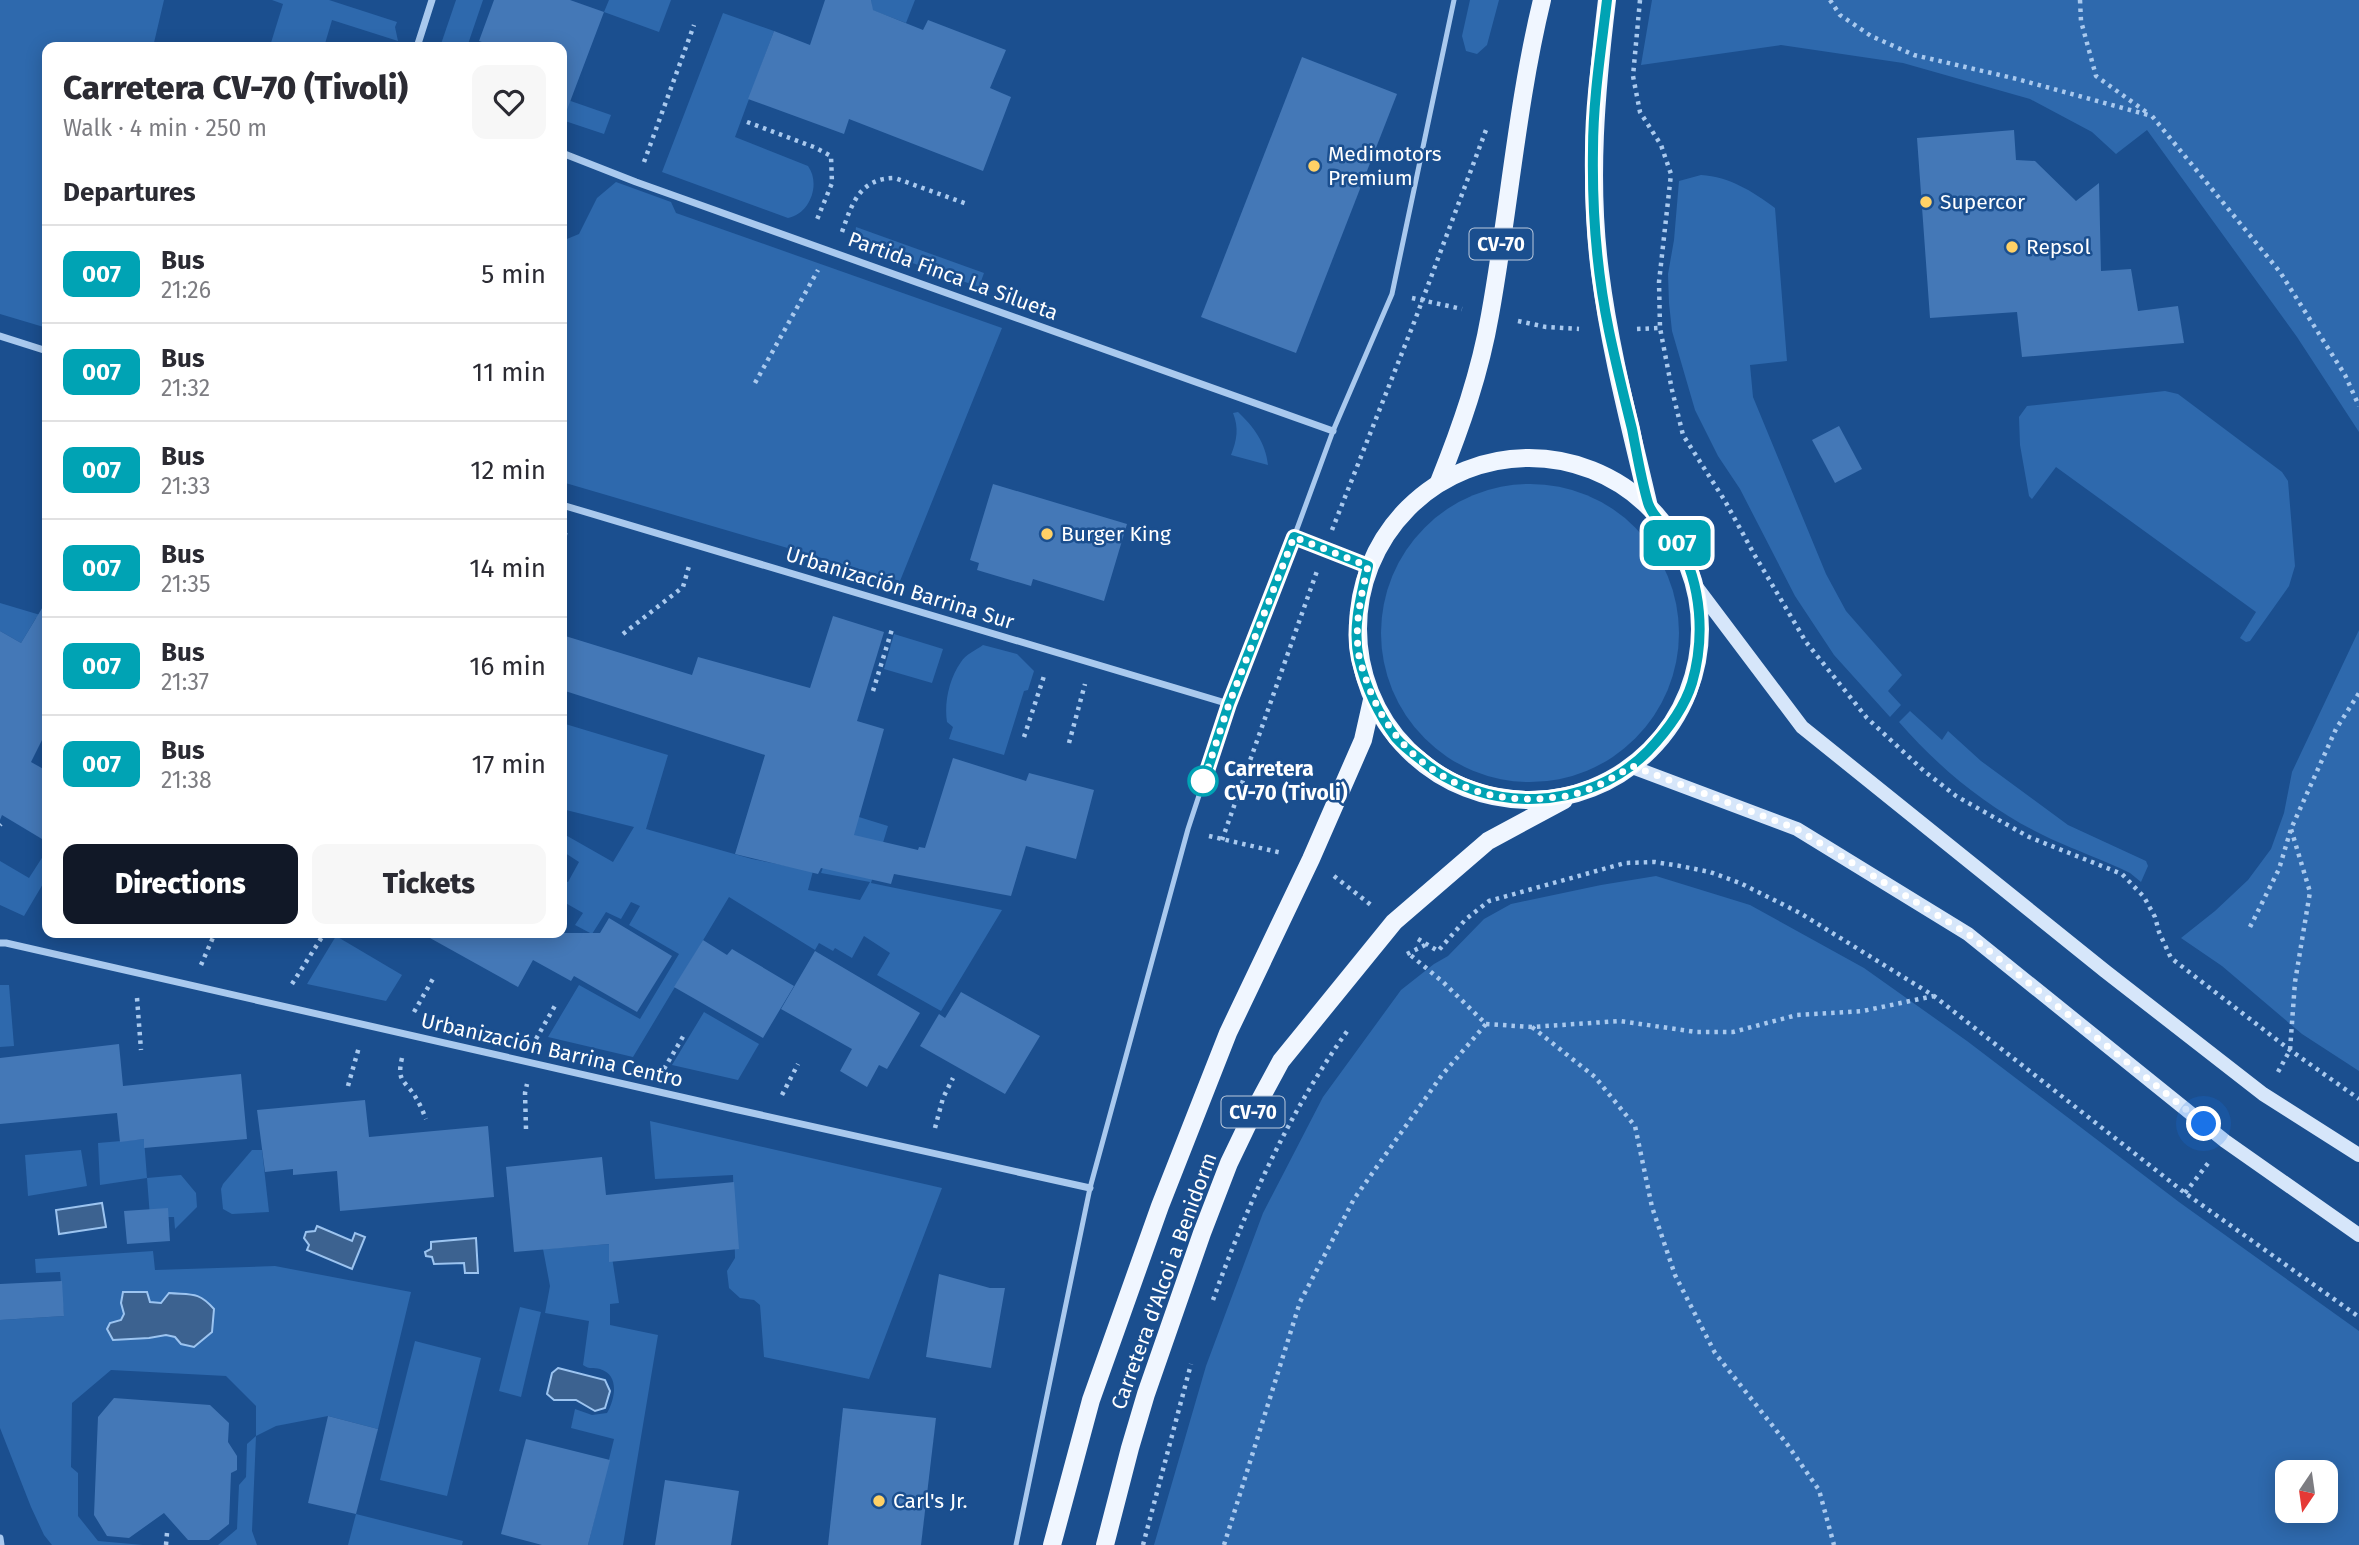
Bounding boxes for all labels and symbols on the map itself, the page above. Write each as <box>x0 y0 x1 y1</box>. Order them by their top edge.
place label: Medimotors Premium <box>1328 141 1442 191</box>
marker: Medimotors Premium <box>1306 158 1322 174</box>
place label: Supercor <box>1940 189 2025 215</box>
marker: Supercor <box>1918 194 1934 210</box>
street label: Partida Finca La Silueta <box>844 226 1062 326</box>
road number: CV-70 <box>1470 228 1532 260</box>
place label: Repsol <box>2026 234 2091 260</box>
marker: Repsol <box>2004 239 2020 255</box>
line badge: 007 <box>1637 520 1717 566</box>
place label: Burger King <box>1061 521 1171 547</box>
marker: Burger King <box>1039 526 1055 542</box>
street label: Urbanización Barrina Sur <box>783 541 1017 635</box>
place label: Carretera CV-70 (Tivoli) <box>1224 756 1348 806</box>
marker: Carretera CV-70 (Tivoli) <box>1188 766 1218 796</box>
street label: Urbanización Barrina Centro <box>418 1007 686 1093</box>
road number: CV-70 <box>1222 1096 1284 1128</box>
your location <box>2186 1106 2221 1141</box>
street label: Carretera d'Alcoi a Benidorm <box>1105 1149 1223 1413</box>
north arrow <box>2275 1460 2338 1522</box>
place label: Carl's Jr. <box>893 1488 968 1514</box>
marker: Carl's Jr. <box>871 1493 887 1509</box>

